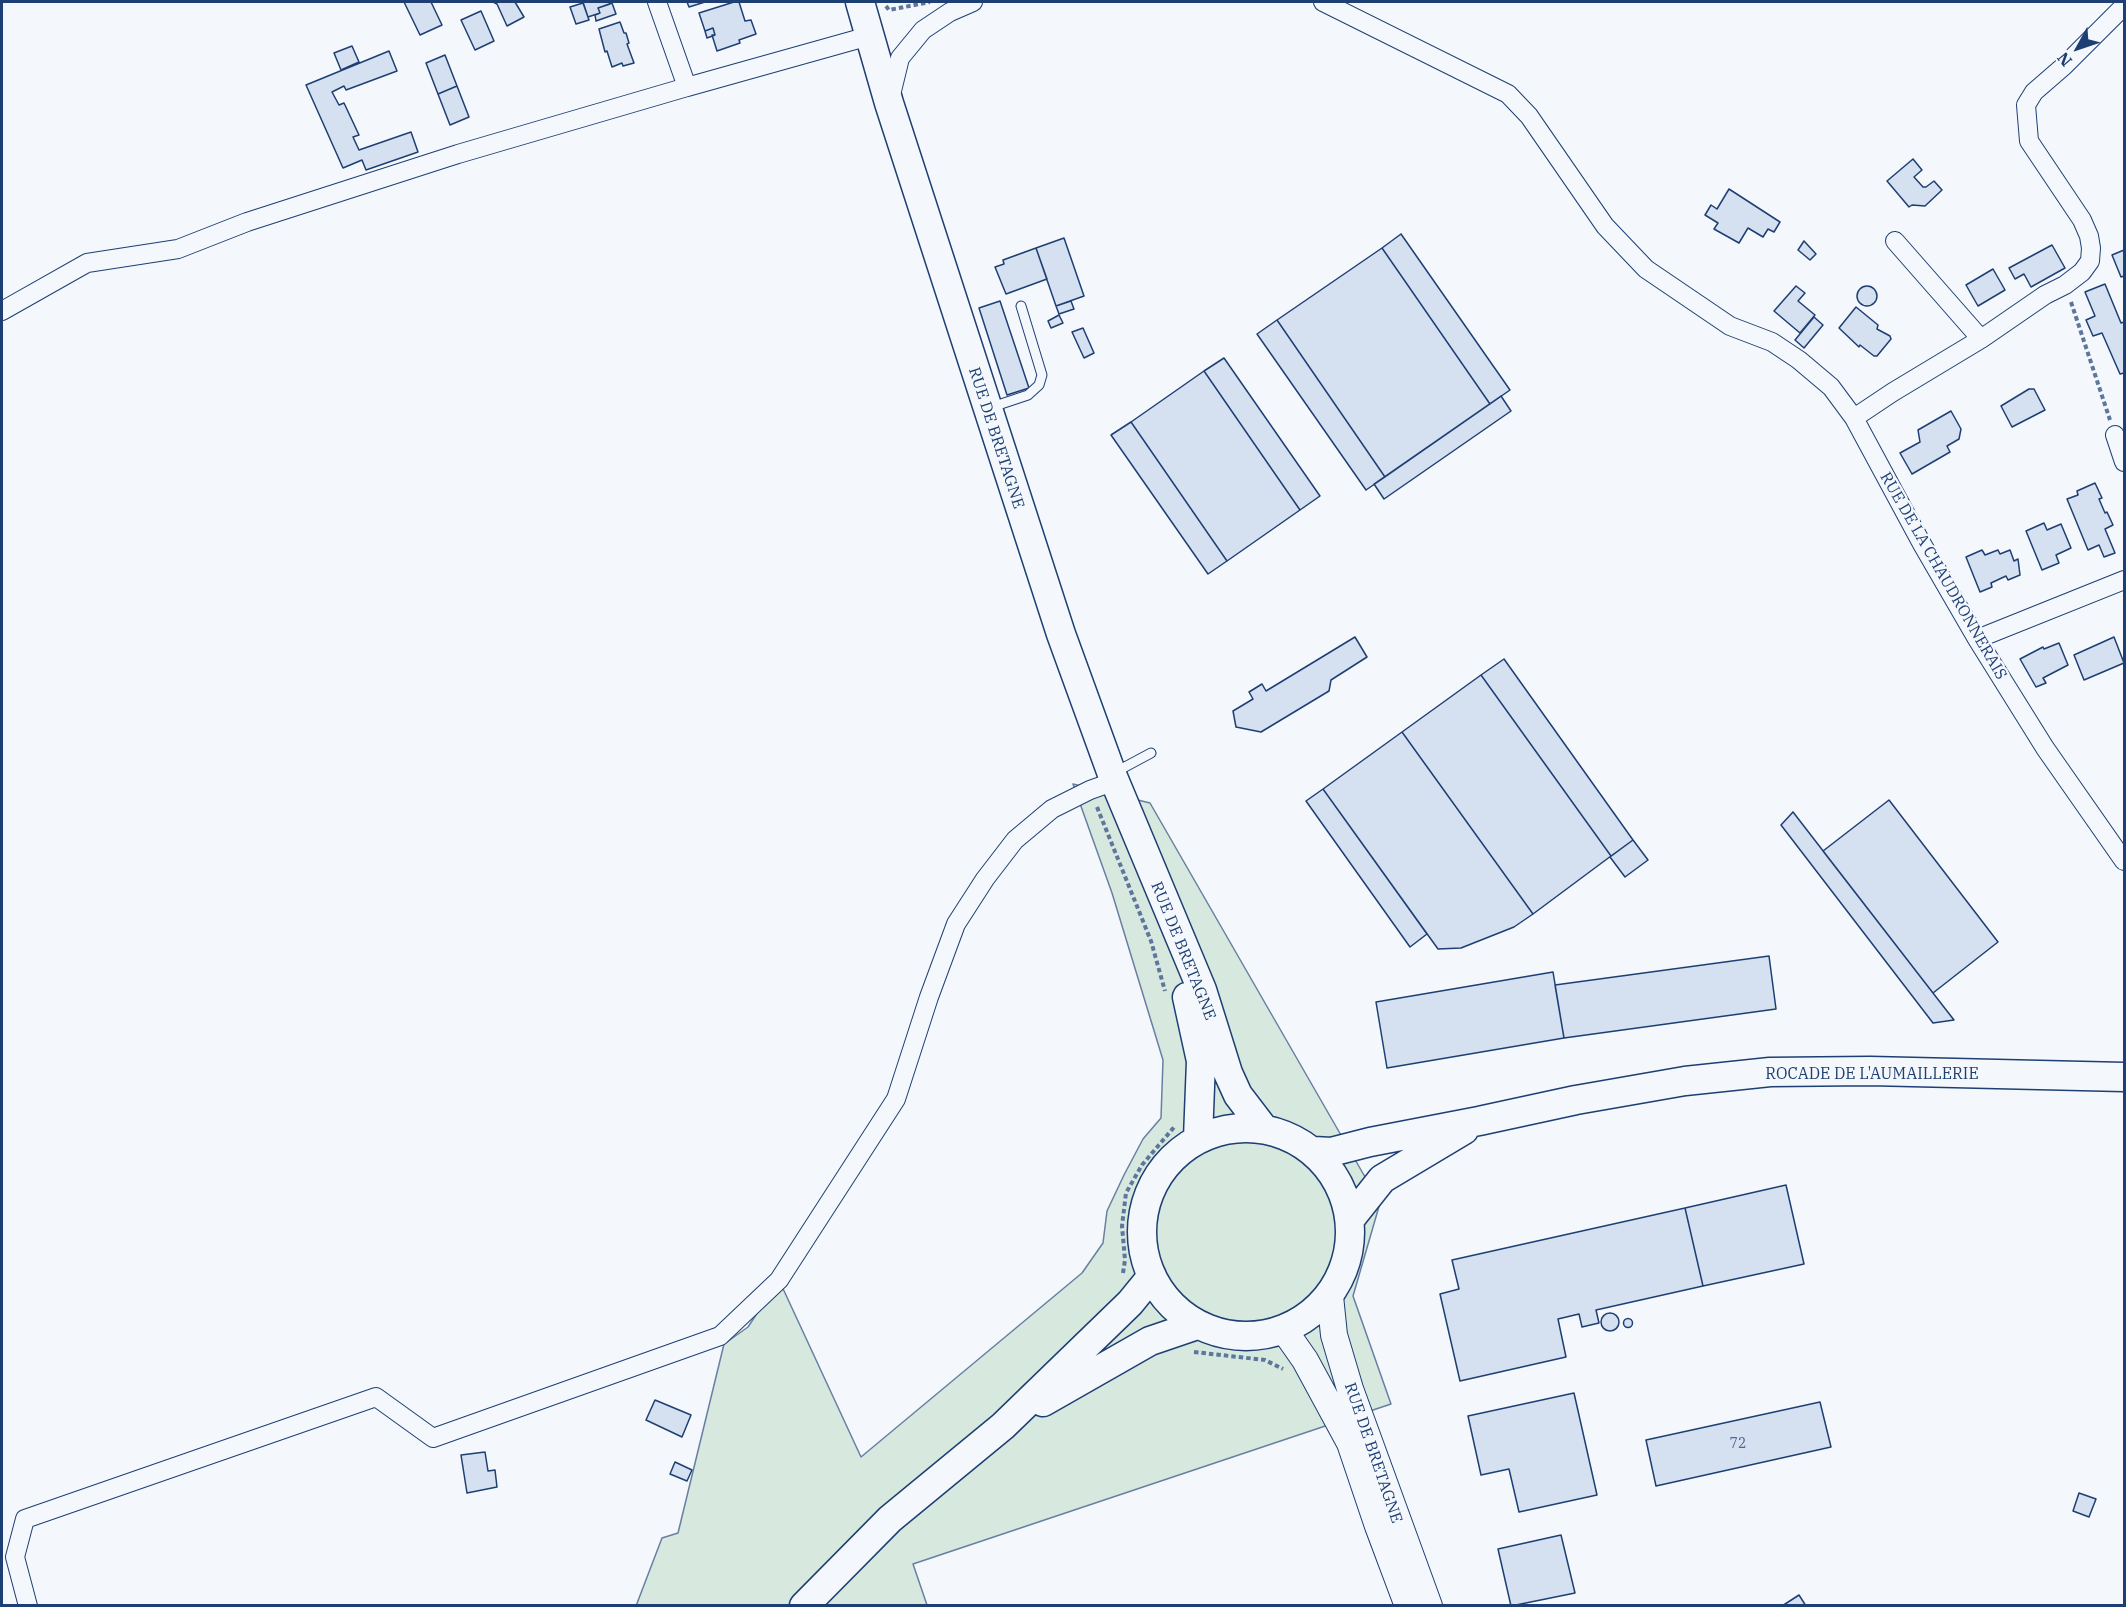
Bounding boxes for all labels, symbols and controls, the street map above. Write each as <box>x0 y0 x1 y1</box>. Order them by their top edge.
north arrow <box>2048 18 2108 78</box>
text: N <box>2052 48 2076 71</box>
street label: RUE DE BRETAGNE <box>964 365 1028 511</box>
street label: RUE DE LA CHAUDRONNERAIS <box>1876 469 2010 683</box>
street label: RUE DE BRETAGNE <box>1146 879 1220 1023</box>
street label: ROCADE DE L'AUMAILLERIE <box>1765 1064 1979 1084</box>
street label: RUE DE BRETAGNE <box>1340 1380 1406 1526</box>
house number: 72 <box>1730 1436 1746 1452</box>

